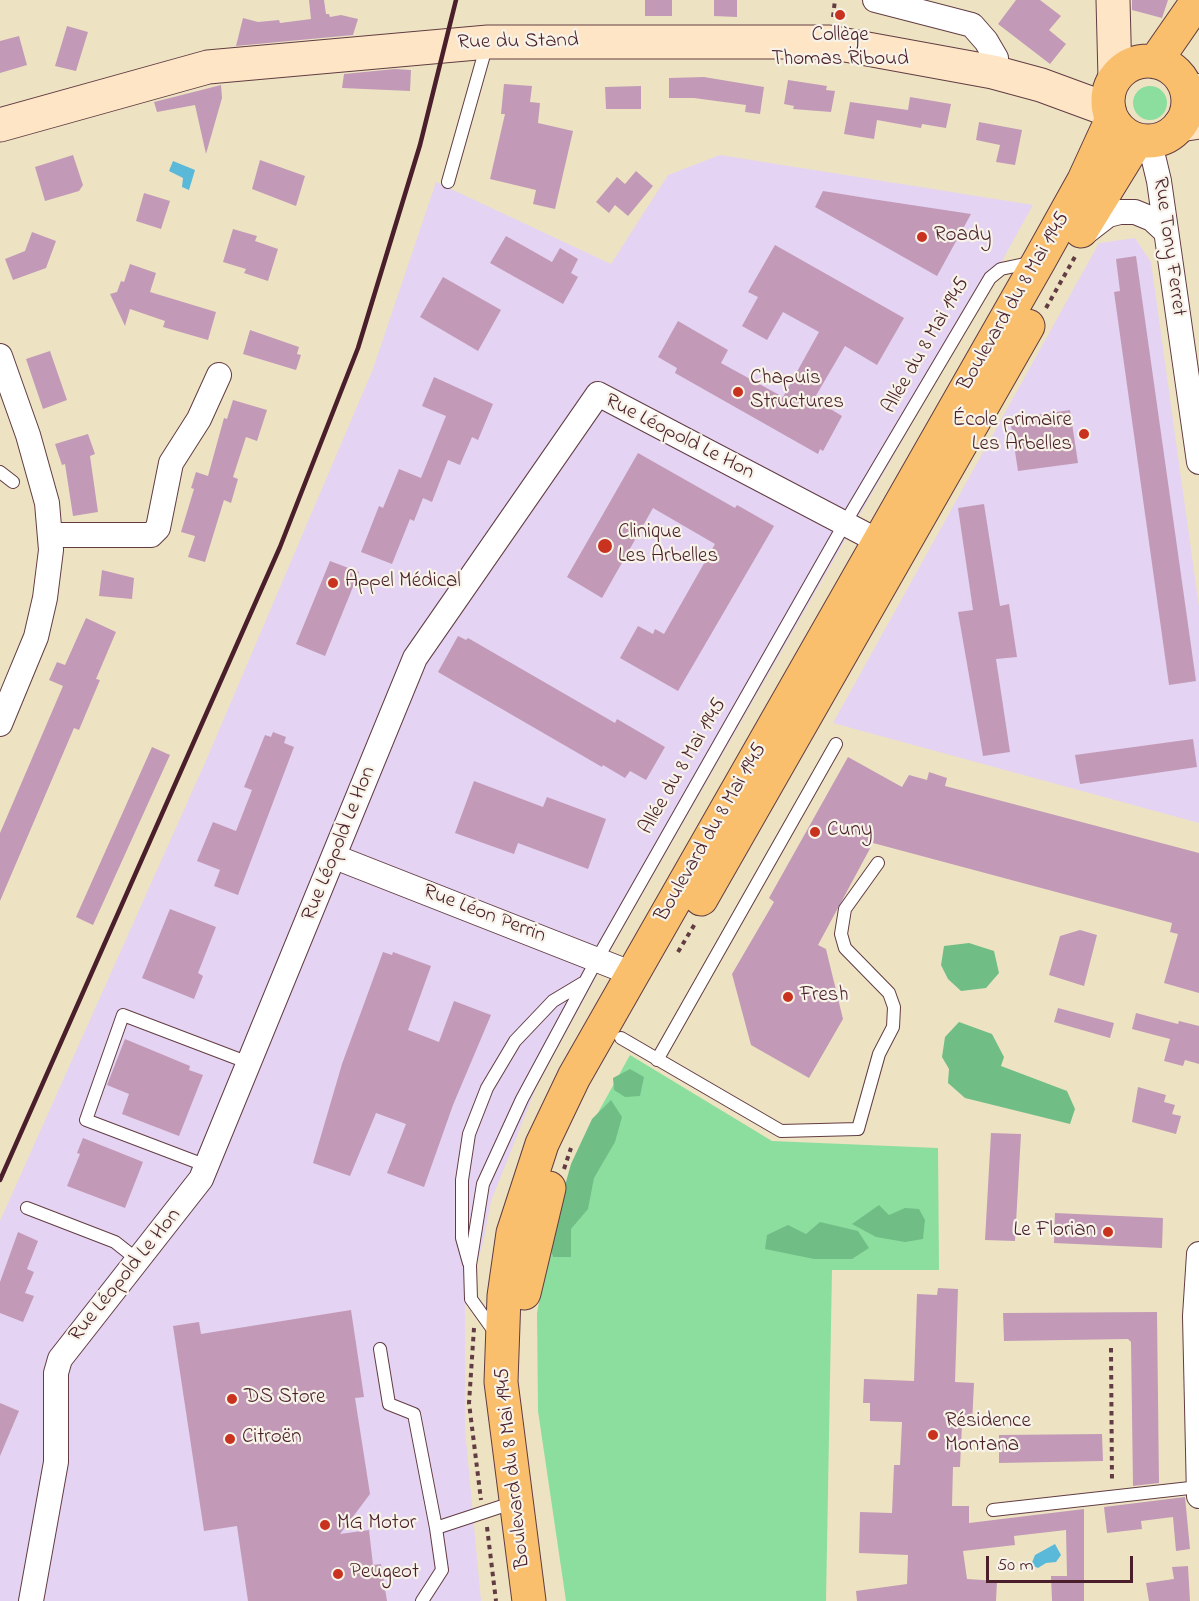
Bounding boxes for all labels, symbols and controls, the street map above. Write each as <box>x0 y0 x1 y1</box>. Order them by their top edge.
marker: Collège Thomas Riboud <box>833 8 847 22</box>
place label: Collège Thomas Riboud <box>771 24 909 74</box>
street label: Rue du Stand <box>457 29 579 57</box>
street label: Rue Tony Ferret <box>1146 176 1190 318</box>
street label: Boulevard du 8 Mai 1945 <box>954 208 1076 396</box>
place label: Roady <box>934 224 991 250</box>
marker: Roady <box>915 230 929 244</box>
street label: Allée du 8 Mai 1945 <box>878 273 976 419</box>
place label: Chapuis Structures <box>750 367 844 417</box>
marker: Chapuis Structures <box>731 385 745 399</box>
street label: Rue Léopold Le Hon <box>600 389 758 487</box>
place label: École primaire Les Arbelles <box>952 409 1072 459</box>
marker: École primaire Les Arbelles <box>1077 427 1091 441</box>
place label: Clinique Les Arbelles <box>618 521 718 571</box>
marker: Clinique Les Arbelles <box>596 537 614 555</box>
place label: Appel Médical <box>345 570 461 596</box>
marker: Appel Médical <box>326 576 340 590</box>
street label: Allée du 8 Mai 1945 <box>635 694 733 840</box>
street label: Boulevard du 8 Mai 1945 <box>651 739 773 927</box>
street label: Rue Léopold Le Hon <box>298 763 382 925</box>
place label: Cuny <box>827 819 873 845</box>
marker: Cuny <box>808 825 822 839</box>
street label: Rue Léon Perrin <box>419 880 549 950</box>
place label: Fresh <box>800 984 849 1010</box>
marker: Fresh <box>781 990 795 1004</box>
street label: Rue Léopold Le Hon <box>64 1204 188 1348</box>
place label: Le Florian <box>1014 1219 1096 1245</box>
marker: Le Florian <box>1101 1225 1115 1239</box>
street label: Boulevard du 8 Mai 1945 <box>491 1366 537 1570</box>
place label: DS Store <box>244 1386 326 1412</box>
marker: DS Store <box>225 1392 239 1406</box>
place label: Résidence Montana <box>945 1410 1031 1460</box>
place label: Citroën <box>242 1426 302 1452</box>
marker: Résidence Montana <box>926 1428 940 1442</box>
marker: Citroën <box>223 1432 237 1446</box>
place label: MG Motor <box>337 1512 416 1538</box>
marker: MG Motor <box>318 1518 332 1532</box>
scale bar <box>989 1544 1136 1582</box>
text: 50 m <box>997 1553 1034 1579</box>
place label: Peugeot <box>350 1561 419 1587</box>
marker: Peugeot <box>331 1567 345 1581</box>

